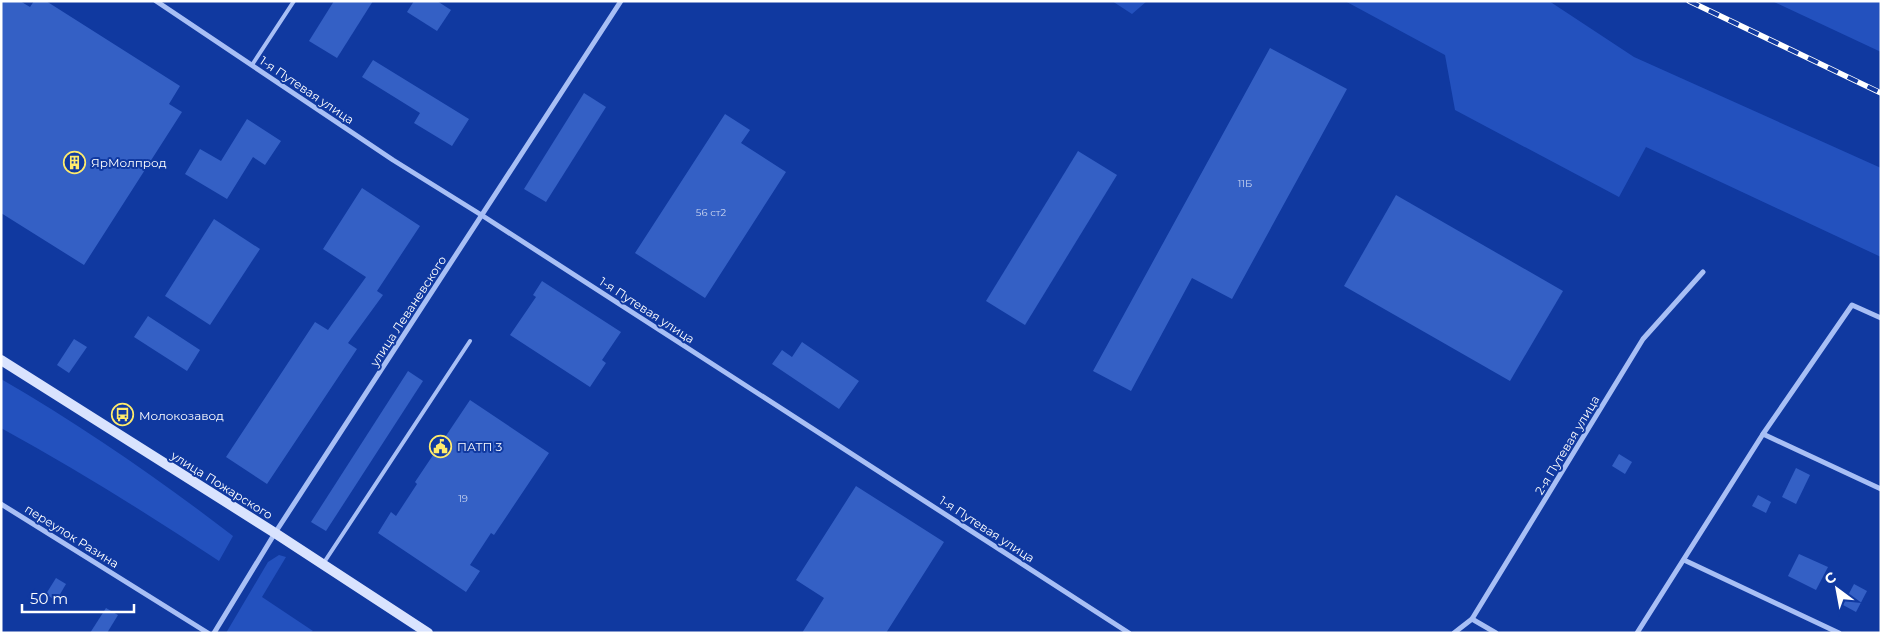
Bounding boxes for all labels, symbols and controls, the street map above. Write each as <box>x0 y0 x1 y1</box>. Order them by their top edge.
street label: 1-я Путевая улица <box>257 53 357 127</box>
building icon: ЯрМолпрод <box>63 150 87 174</box>
place label: ЯрМолпрод <box>91 155 167 170</box>
house number: 11Б <box>1238 177 1252 190</box>
house number: 56 ст2 <box>696 206 726 219</box>
street label: улица Леваневского <box>366 253 450 370</box>
street label: 1-я Путевая улица <box>597 274 697 346</box>
street label: 2-я Путевая улица <box>1531 393 1603 497</box>
bus stop icon: Молокозавод <box>111 403 135 427</box>
place label: Молокозавод <box>139 408 224 423</box>
public building icon: ПАТП 3 <box>429 434 453 458</box>
place label: ПАТП 3 <box>457 439 503 454</box>
street label: улица Пожарского <box>168 447 276 523</box>
house number: 19 <box>458 492 468 505</box>
street label: 1-я Путевая улица <box>937 493 1037 565</box>
street label: переулок Разина <box>22 501 122 571</box>
north arrow <box>1812 564 1862 614</box>
text: С <box>1821 568 1839 588</box>
scale bar <box>22 582 135 614</box>
text: 50 m <box>30 589 68 608</box>

